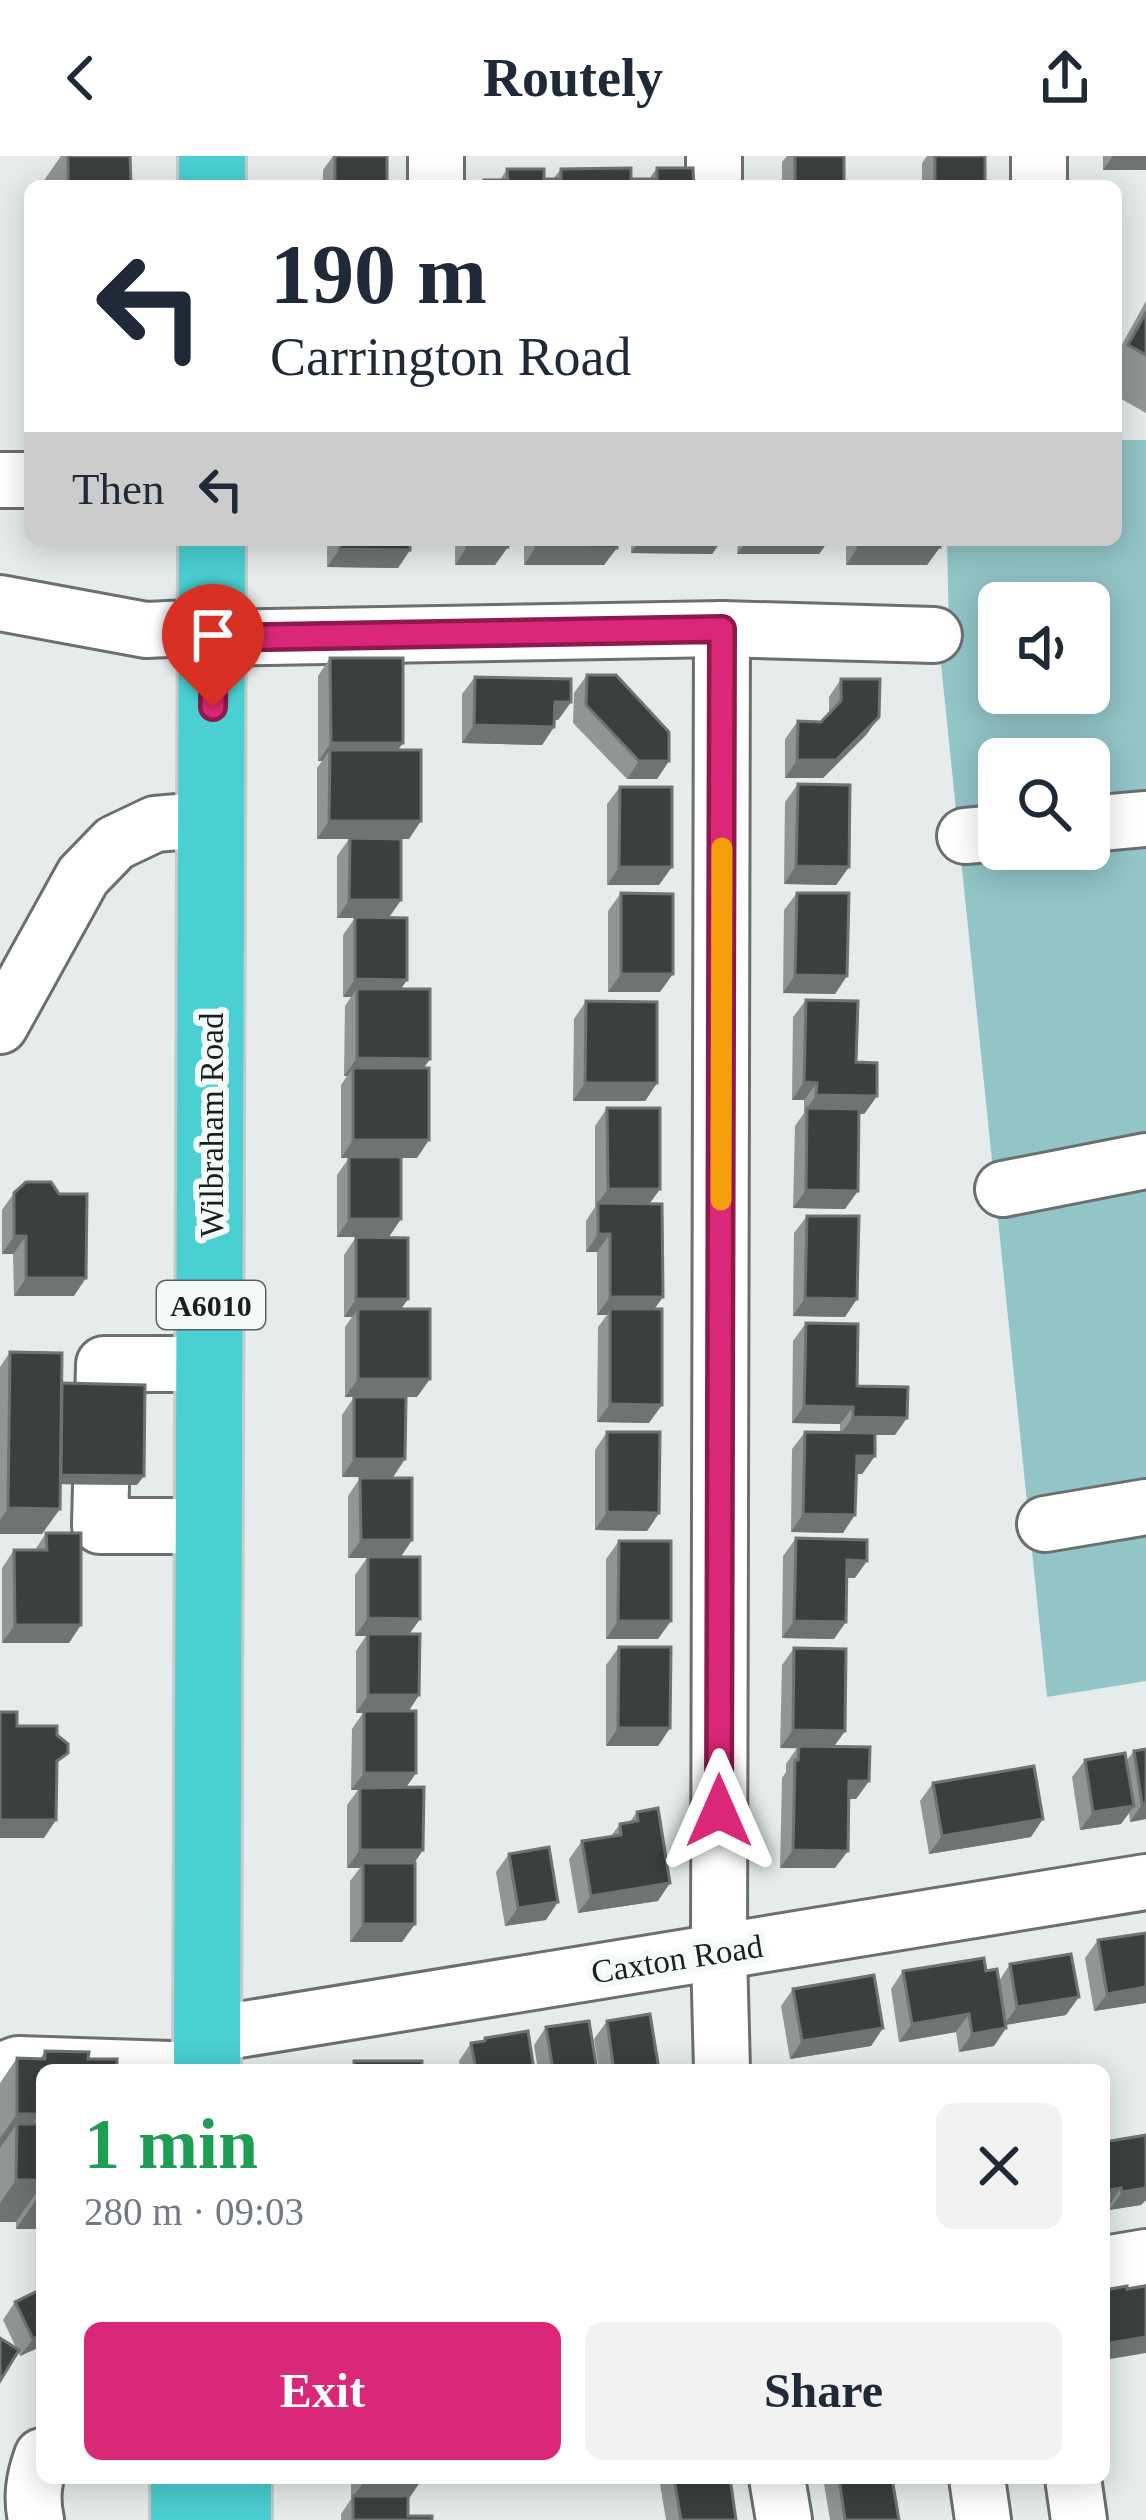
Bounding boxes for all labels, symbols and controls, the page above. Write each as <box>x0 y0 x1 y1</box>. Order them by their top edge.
icon: back <box>48 45 114 111</box>
icon: share <box>1032 45 1098 111</box>
text: Routely <box>483 48 663 108</box>
icon: left <box>72 228 228 384</box>
text: 190 m <box>270 228 487 321</box>
text: Carrington Road <box>270 327 631 387</box>
icon: left <box>188 456 254 522</box>
text: Then <box>72 464 164 514</box>
map controls <box>978 582 1110 870</box>
button: sound <box>978 582 1110 714</box>
pin <box>162 584 264 707</box>
icon: arrive <box>180 602 246 668</box>
button: search <box>978 738 1110 870</box>
street label: Wilbraham Road <box>194 1012 230 1238</box>
road number: A6010 <box>157 1281 265 1329</box>
position arrow <box>656 1748 782 1874</box>
street label: Caxton Road <box>589 1928 766 1990</box>
button: close <box>936 2103 1062 2229</box>
text: 1 min <box>84 2104 258 2184</box>
text: 280 m · 09:03 <box>84 2190 304 2233</box>
button: Exit <box>84 2322 561 2460</box>
button: Share <box>585 2322 1062 2460</box>

